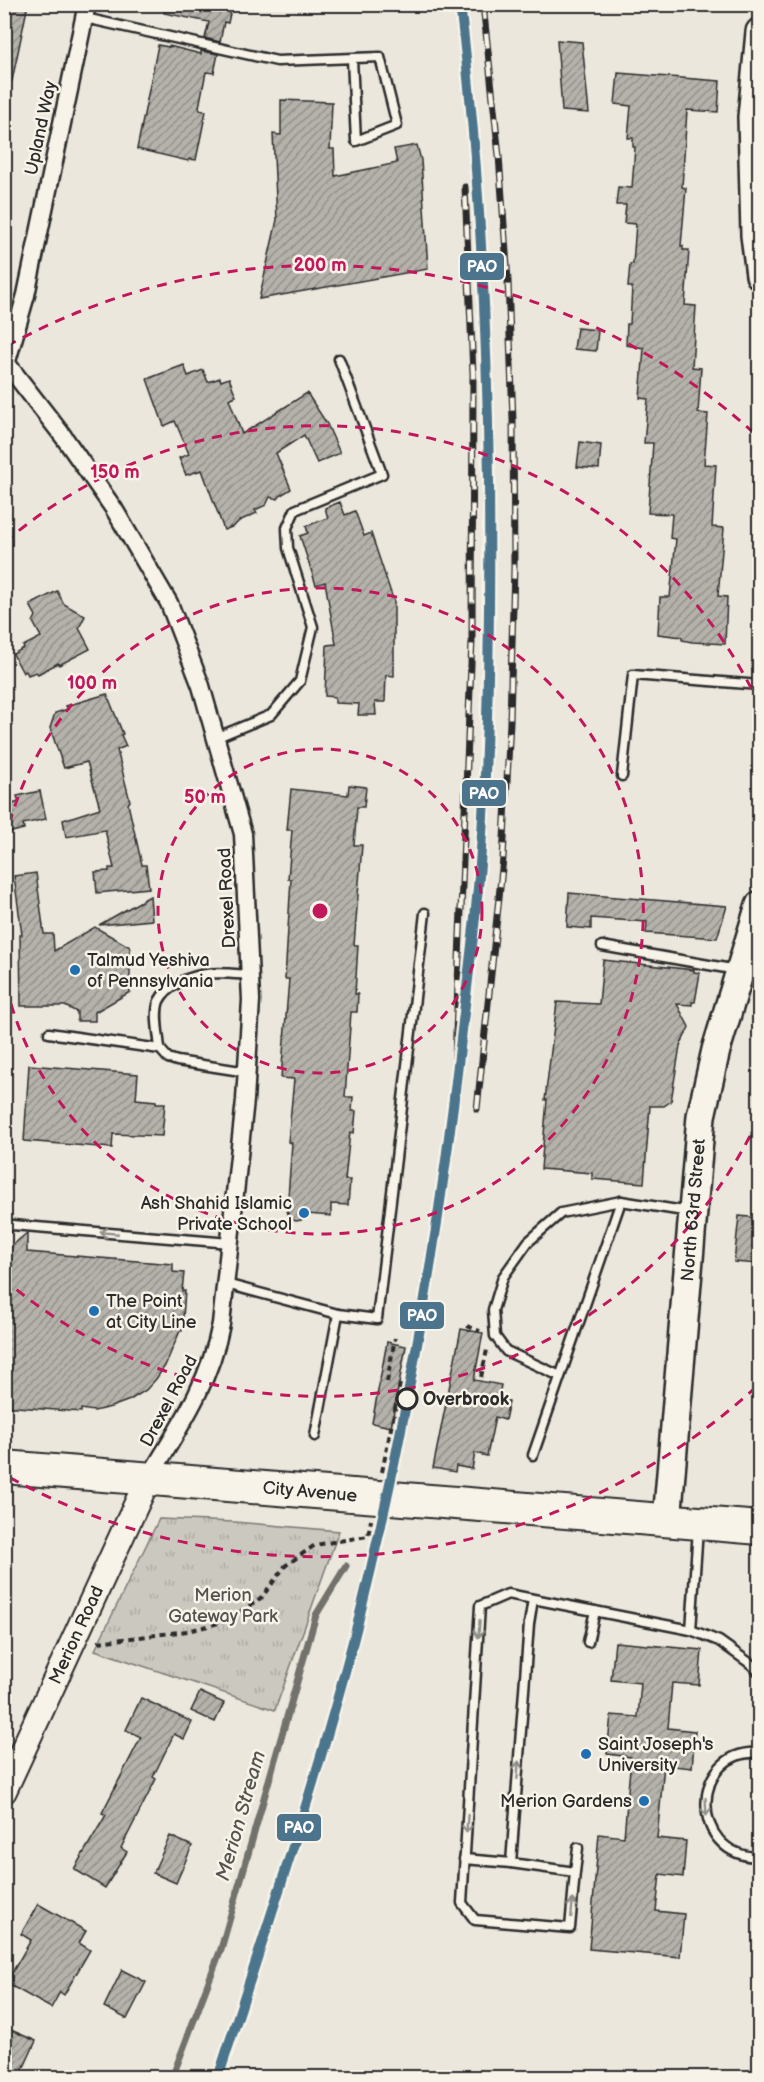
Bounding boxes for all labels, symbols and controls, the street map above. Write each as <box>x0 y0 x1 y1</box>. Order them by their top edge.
street label: Upland Way <box>21 78 61 177</box>
line badge: PAO <box>459 252 505 281</box>
text: 200 m <box>293 255 347 276</box>
text: PAO <box>467 258 497 277</box>
text: 150 m <box>90 462 140 483</box>
text: 100 m <box>67 673 117 694</box>
line badge: PAO <box>461 779 507 807</box>
text: PAO <box>469 785 499 804</box>
text: 50 m <box>184 787 226 808</box>
street label: Drexel Road <box>214 847 240 949</box>
centre of rings <box>310 901 330 921</box>
place label: Talmud Yeshiva of Pennsylvania <box>87 950 214 992</box>
marker: Talmud Yeshiva of Pennsylvania <box>68 963 82 977</box>
street label: North 63rd Street <box>677 1137 710 1282</box>
place label: Ash Shahid Islamic Private School <box>141 1193 292 1235</box>
marker: Ash Shahid Islamic Private School <box>297 1206 311 1220</box>
one-way arrow <box>99 1227 119 1238</box>
place label: The Point at City Line <box>106 1291 197 1333</box>
line badge: PAO <box>399 1301 445 1330</box>
marker: The Point at City Line <box>87 1304 101 1318</box>
text: PAO <box>407 1307 437 1326</box>
street label: Drexel Road <box>136 1352 202 1450</box>
marker: Overbrook <box>396 1388 418 1410</box>
place label: Overbrook <box>423 1389 510 1410</box>
street label: City Avenue <box>262 1477 358 1507</box>
street label: Merion Road <box>44 1582 108 1687</box>
park label: Merion Gateway Park <box>168 1585 278 1627</box>
one-way arrow <box>473 1619 484 1639</box>
place label: Saint Joseph's University <box>598 1734 714 1776</box>
marker: Saint Joseph's University <box>579 1747 593 1761</box>
water label: Merion Stream <box>211 1748 271 1884</box>
one-way arrow <box>513 1760 524 1780</box>
place label: Merion Gardens <box>500 1791 632 1812</box>
marker: Merion Gardens <box>637 1794 651 1808</box>
one-way arrow <box>701 1797 712 1816</box>
line badge: PAO <box>276 1813 322 1842</box>
one-way arrow <box>461 1813 472 1833</box>
text: PAO <box>284 1819 314 1838</box>
one-way arrow <box>567 1899 578 1919</box>

